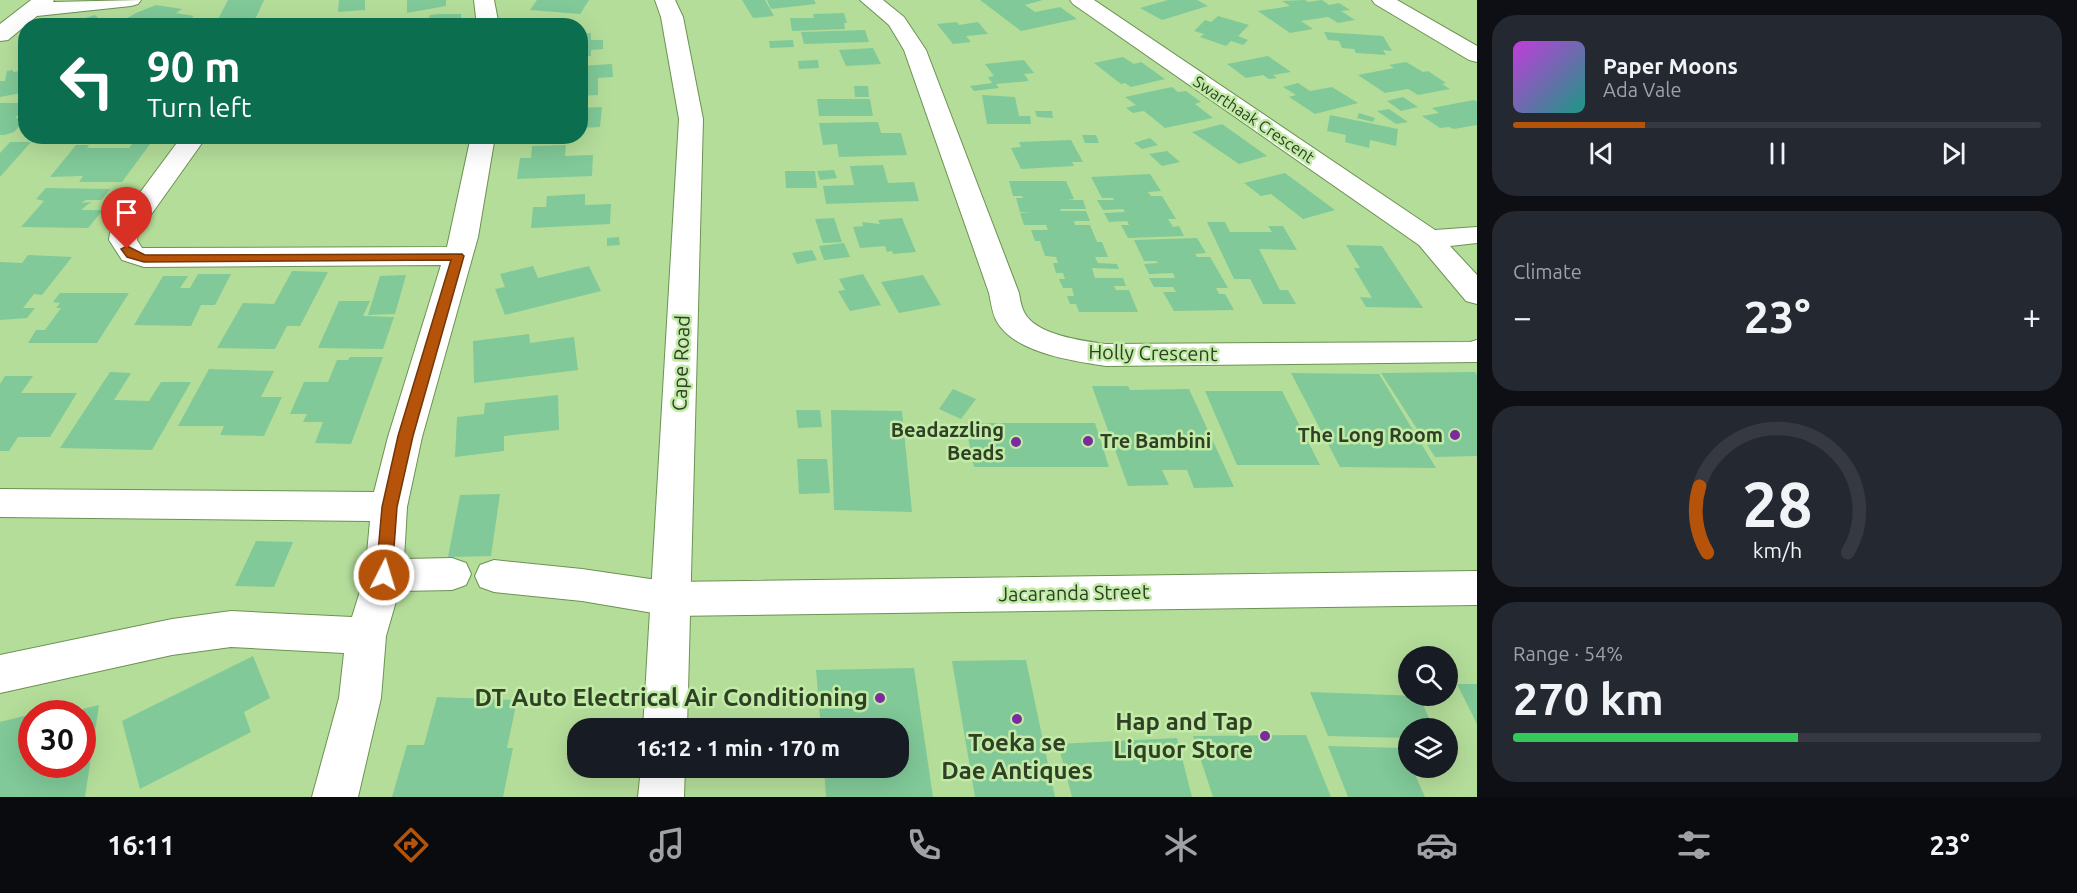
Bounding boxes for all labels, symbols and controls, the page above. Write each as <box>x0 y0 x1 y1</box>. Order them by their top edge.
icon: left <box>48 42 126 120</box>
text: 90 m <box>147 43 241 90</box>
text: Paper Moons <box>1603 53 1738 78</box>
street label: Swarthaak Crescent <box>1190 72 1318 167</box>
text: Ada Vale <box>1603 78 1681 101</box>
text: Turn left <box>147 92 251 122</box>
icon: previous <box>1585 137 1618 170</box>
icon: pause <box>1761 137 1794 170</box>
icon: next <box>1937 137 1970 170</box>
pin <box>101 187 152 249</box>
icon: arrive <box>110 196 143 229</box>
text: Climate <box>1513 260 1582 283</box>
text: 23° <box>1744 291 1810 342</box>
text: − <box>1513 298 1532 335</box>
text: + <box>2022 298 2041 335</box>
street label: Cape Road <box>667 315 694 411</box>
street label: Holly Crescent <box>1088 340 1218 365</box>
place label: Beadazzling Beads <box>891 418 1004 464</box>
place label: The Long Room <box>1298 423 1443 446</box>
marker: The Long Room <box>1448 428 1462 442</box>
place label: Tre Bambini <box>1100 429 1211 452</box>
marker: Tre Bambini <box>1081 434 1095 448</box>
marker: Beadazzling Beads <box>1009 435 1023 449</box>
text: 28 <box>1742 469 1812 539</box>
text: km/h <box>1752 539 1802 563</box>
position arrow <box>352 543 416 607</box>
street label: Jacaranda Street <box>998 580 1150 605</box>
text: Range · 54% <box>1513 642 1623 665</box>
map controls <box>1398 646 1458 778</box>
button: search <box>1398 646 1458 706</box>
text: 270 km <box>1513 673 1664 724</box>
place label: DT Auto Electrical Air Conditioning <box>474 684 868 711</box>
marker: DT Auto Electrical Air Conditioning <box>873 691 887 705</box>
speed limit sign: 30 <box>18 700 96 778</box>
place label: Hap and Tap Liquor Store <box>1113 708 1253 763</box>
marker: Toeka se Dae Antiques <box>1010 712 1024 726</box>
button: layers <box>1398 718 1458 778</box>
place label: Toeka se Dae Antiques <box>941 729 1093 784</box>
marker: Hap and Tap Liquor Store <box>1258 729 1272 743</box>
text: 16:12 · 1 min · 170 m <box>636 735 840 760</box>
icon: directions <box>390 824 432 866</box>
icon: music <box>646 824 688 866</box>
icon: phone <box>903 824 945 866</box>
icon: climate <box>1160 824 1202 866</box>
icon: car <box>1416 824 1458 866</box>
icon: filters <box>1673 824 1715 866</box>
text: 16:11 <box>107 830 175 860</box>
text: 23° <box>1930 830 1970 860</box>

